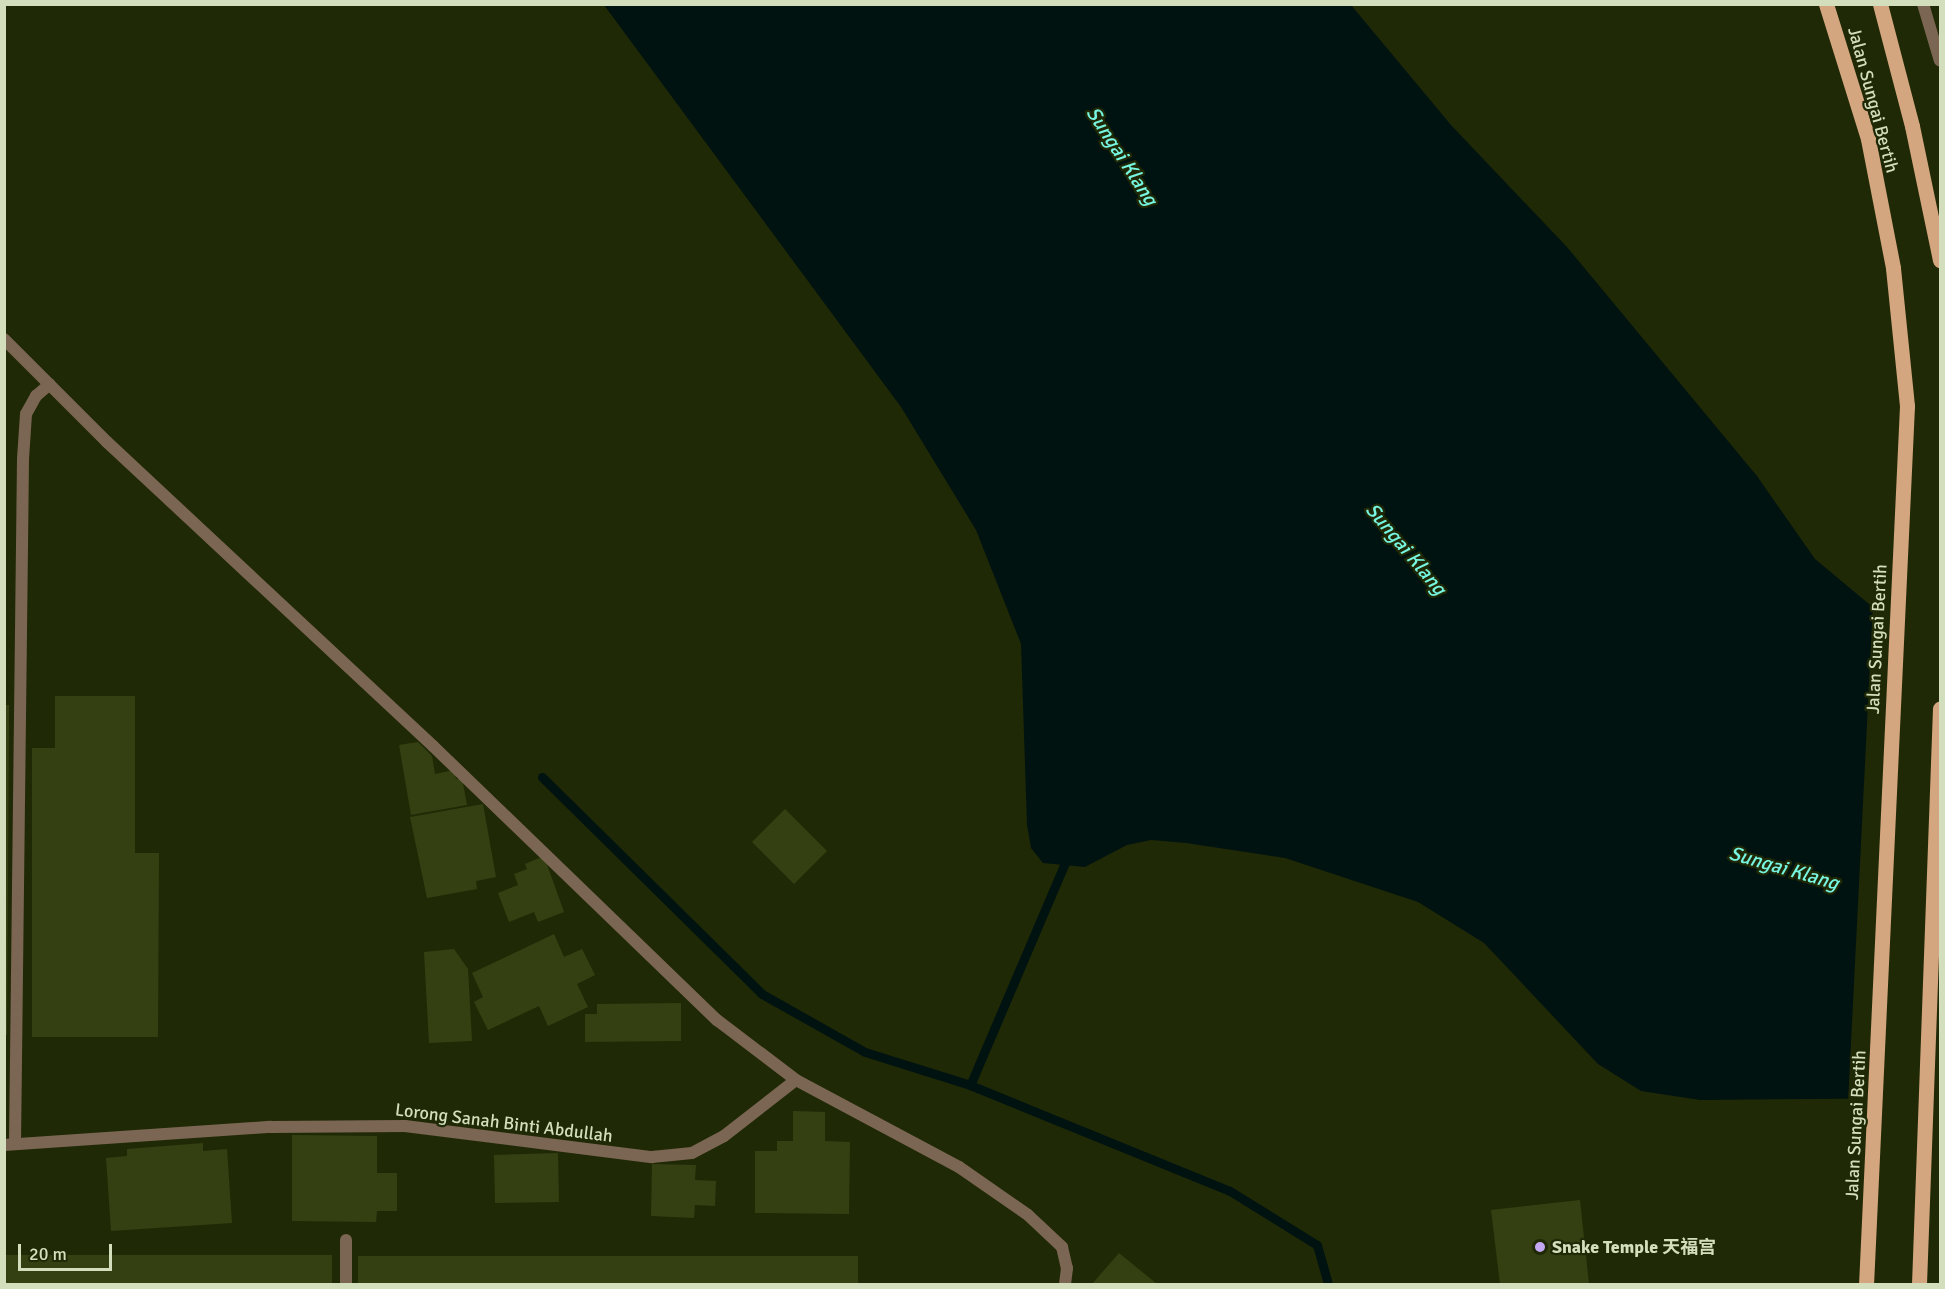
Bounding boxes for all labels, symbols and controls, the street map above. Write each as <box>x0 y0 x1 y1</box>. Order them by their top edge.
street label: Jalan Sungai Bertih <box>1843 25 1903 175</box>
water label: Sungai Klang <box>1081 102 1163 210</box>
water label: Sungai Klang <box>1361 498 1451 600</box>
street label: Jalan Sungai Bertih <box>1862 563 1892 715</box>
water label: Sungai Klang <box>1726 841 1842 895</box>
street label: Jalan Sungai Bertih <box>1841 1049 1871 1201</box>
street label: Lorong Sanah Binti Abdullah <box>394 1099 614 1147</box>
scale bar <box>21 1232 116 1270</box>
place label: Snake Temple 天福宫 <box>1552 1236 1716 1258</box>
marker: Snake Temple 天福宫 <box>1533 1240 1547 1254</box>
text: 20 m <box>29 1243 67 1265</box>

